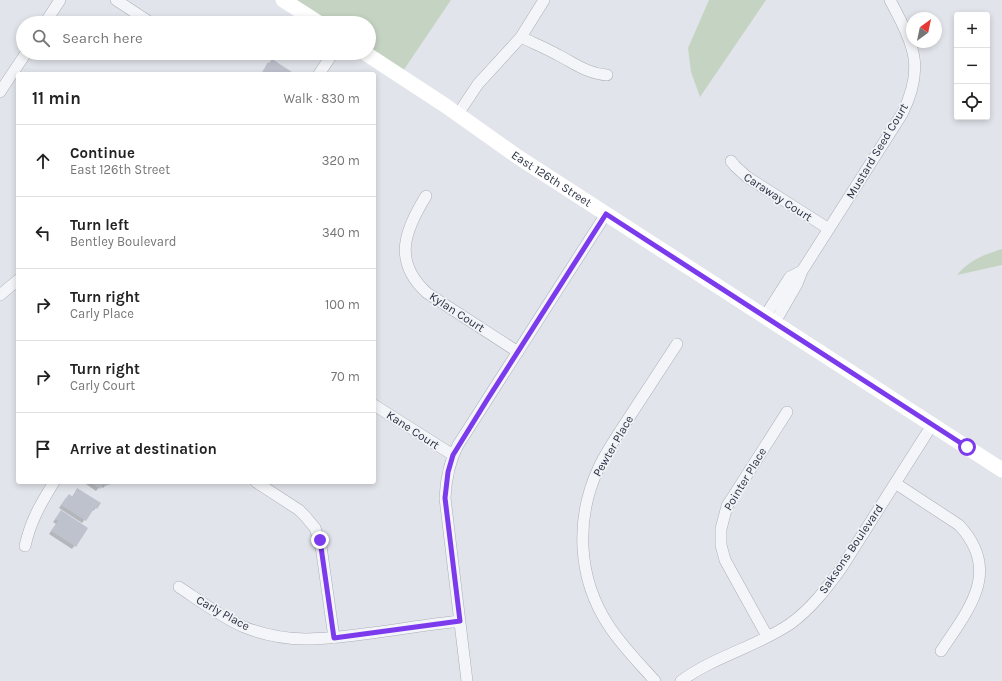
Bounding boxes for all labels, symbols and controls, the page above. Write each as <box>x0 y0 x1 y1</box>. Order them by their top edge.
north arrow <box>906 12 942 48</box>
map controls <box>954 12 990 120</box>
button: + <box>954 12 990 48</box>
search box <box>16 16 376 60</box>
icon: search <box>30 27 52 49</box>
text: Search here <box>62 29 143 47</box>
button: − <box>954 48 990 84</box>
button: locate <box>954 84 990 120</box>
text: 11 min <box>32 88 81 108</box>
text: Walk · 830 m <box>284 91 360 106</box>
street label: Mustard Seed Court <box>843 100 911 201</box>
text: Continue <box>70 144 135 162</box>
street label: East 126th Street <box>509 148 595 210</box>
icon: ahead <box>32 150 54 172</box>
text: 320 m <box>322 153 360 168</box>
text: East 126th Street <box>70 162 170 177</box>
street label: Caraway Court <box>741 170 815 225</box>
text: Turn left <box>70 216 129 234</box>
icon: left <box>32 222 54 244</box>
text: 340 m <box>322 225 360 240</box>
text: Bentley Boulevard <box>70 234 176 249</box>
text: Turn right <box>70 288 140 306</box>
street label: Kylan Court <box>427 289 488 335</box>
icon: right <box>32 294 54 316</box>
text: 100 m <box>325 297 360 312</box>
text: Carly Place <box>70 306 134 321</box>
text: Turn right <box>70 360 140 378</box>
icon: right <box>32 366 54 388</box>
text: 70 m <box>331 369 360 384</box>
text: Carly Court <box>70 378 135 393</box>
street label: Kane Court <box>384 408 442 453</box>
street label: Pewter Place <box>590 413 636 479</box>
icon: arrive <box>32 438 54 460</box>
route start <box>958 438 976 456</box>
text: Arrive at destination <box>70 440 217 458</box>
street label: Pointer Place <box>721 445 769 513</box>
street label: Saksons Boulevard <box>816 502 886 596</box>
route end <box>311 531 329 549</box>
street label: Carly Place <box>194 593 252 633</box>

